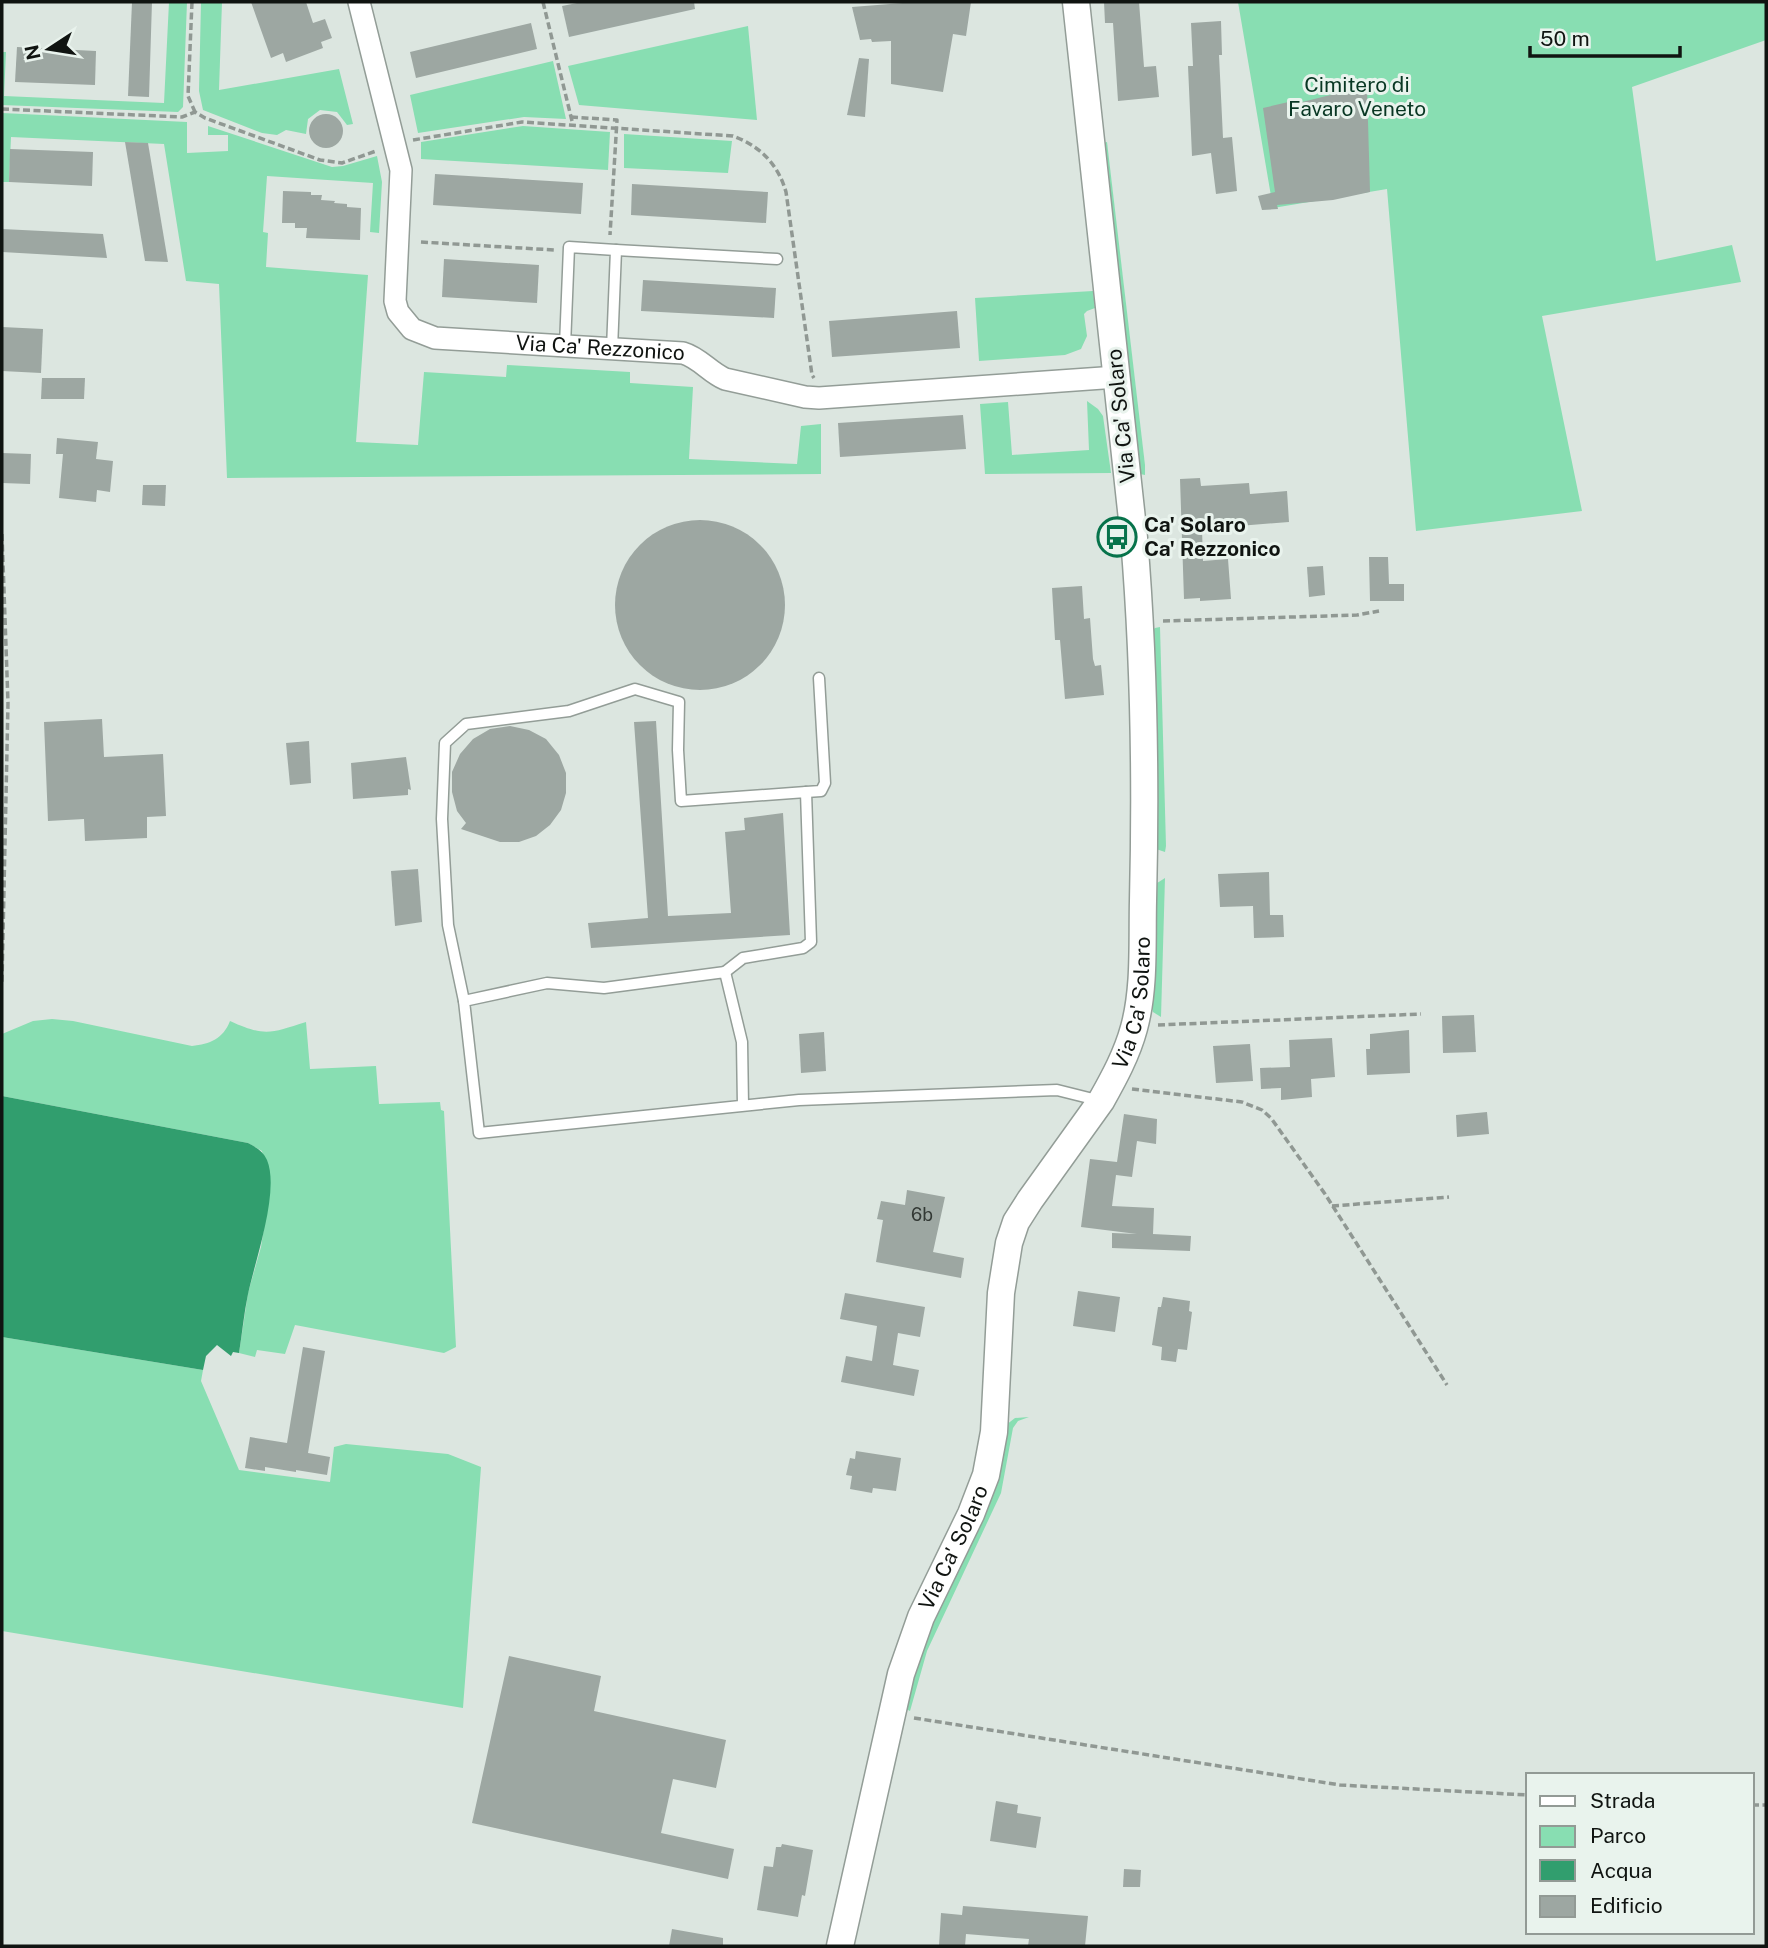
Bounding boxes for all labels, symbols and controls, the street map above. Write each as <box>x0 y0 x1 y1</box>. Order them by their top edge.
north arrow <box>14 14 84 84</box>
scale bar <box>1530 14 1680 58</box>
text: 50 m <box>1540 26 1590 51</box>
text: N <box>20 43 45 62</box>
park label: Cimitero di Favaro Veneto <box>1288 72 1426 121</box>
street label: Via Ca' Rezzonico <box>515 330 686 365</box>
street label: Via Ca' Solaro <box>1101 348 1140 484</box>
place label: Ca' Solaro Ca' Rezzonico <box>1144 512 1281 561</box>
bus stop icon: Ca' Solaro Ca' Rezzonico <box>1096 516 1138 558</box>
street label: Via Ca' Solaro <box>1107 936 1155 1073</box>
house number: 6b <box>911 1204 933 1225</box>
street label: Via Ca' Solaro <box>913 1481 993 1614</box>
legend <box>1526 1773 1754 1934</box>
text: Strada <box>1590 1788 1655 1813</box>
text: Parco <box>1590 1823 1646 1848</box>
text: Acqua <box>1590 1858 1652 1883</box>
text: Edificio <box>1590 1893 1663 1918</box>

